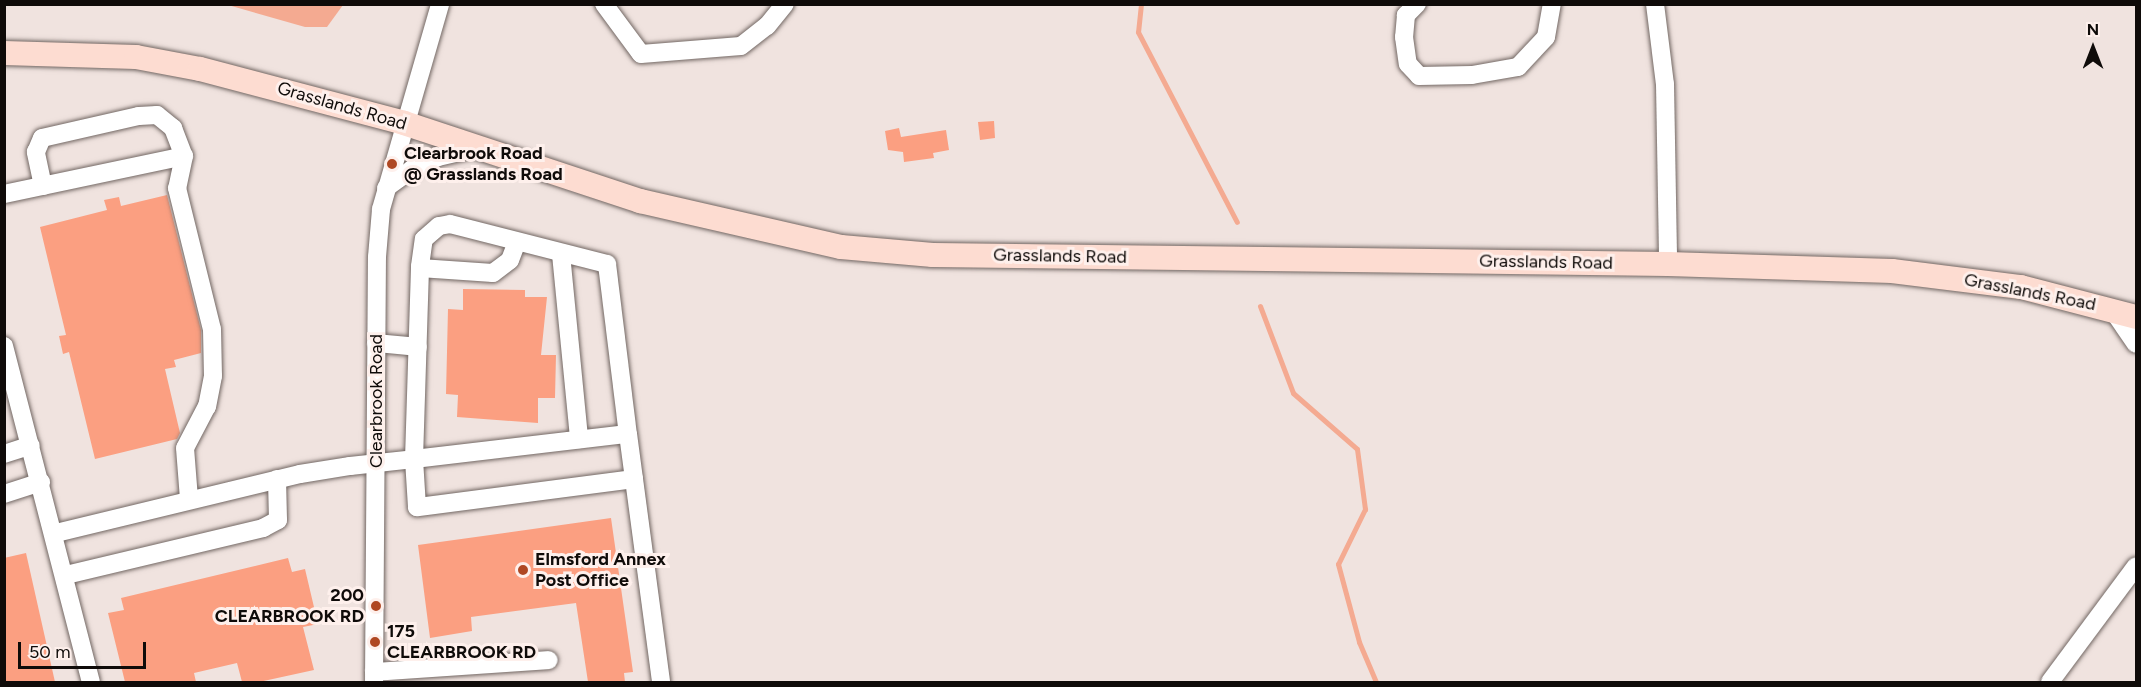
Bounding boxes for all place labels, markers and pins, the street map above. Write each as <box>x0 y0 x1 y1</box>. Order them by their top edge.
place label: Clearbrook Road @ Grasslands Road <box>404 143 563 186</box>
marker: Clearbrook Road @ Grasslands Road <box>385 157 399 171</box>
place label: Elmsford Annex Post Office <box>535 549 666 592</box>
marker: Elmsford Annex Post Office <box>516 563 530 577</box>
place label: 200 CLEARBROOK RD <box>215 585 364 628</box>
marker: 200 CLEARBROOK RD <box>369 599 383 613</box>
place label: 175 CLEARBROOK RD <box>387 621 536 664</box>
marker: 175 CLEARBROOK RD <box>368 635 382 649</box>

